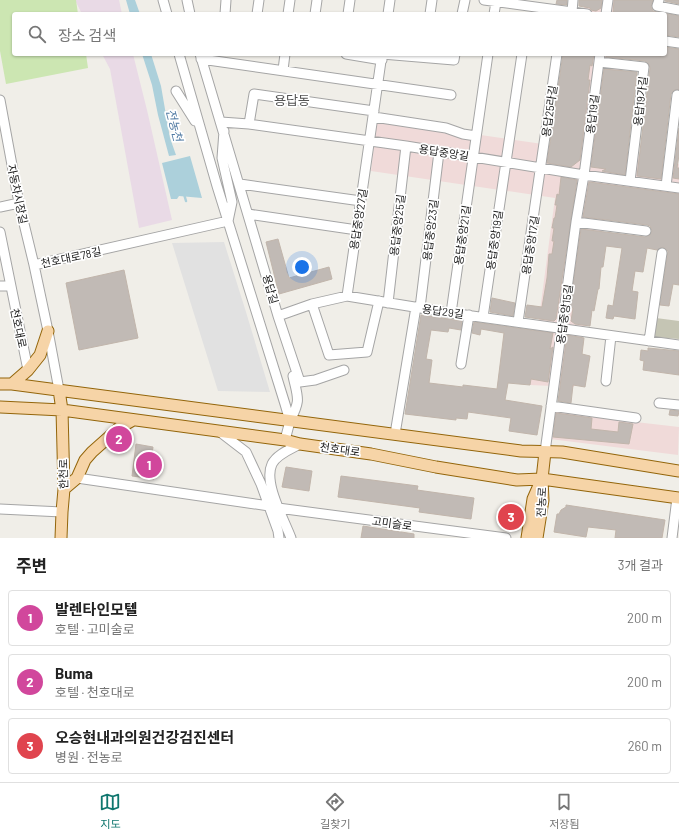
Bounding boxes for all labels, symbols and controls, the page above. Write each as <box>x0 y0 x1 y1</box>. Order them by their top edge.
search box <box>12 12 667 56</box>
icon: search <box>26 23 48 45</box>
text: 장소 검색 <box>58 26 116 44</box>
street label: 용답19가길 <box>630 75 650 127</box>
street label: 용답25라길 <box>539 84 559 138</box>
district label: 용답동 <box>274 92 310 108</box>
street label: 용답19길 <box>583 93 601 135</box>
water label: 전농천 <box>164 107 187 145</box>
street label: 용답중앙길 <box>418 142 470 162</box>
street label: 자동차시장길 <box>5 163 31 225</box>
street label: 용답중앙27길 <box>347 188 369 250</box>
street label: 용답중앙25길 <box>387 193 407 257</box>
street label: 용답중앙23길 <box>420 198 440 262</box>
street label: 용답중앙21길 <box>451 204 473 266</box>
street label: 용답중앙19길 <box>483 209 505 271</box>
street label: 용답중앙17길 <box>519 215 541 275</box>
street label: 천호대로78길 <box>40 244 102 270</box>
your location <box>292 257 312 277</box>
street label: 용답길 <box>261 273 281 305</box>
street label: 용답중앙15길 <box>553 283 575 345</box>
street label: 용답29길 <box>421 302 465 320</box>
street label: 천호대로 <box>8 307 30 349</box>
pin: 2 <box>106 424 132 454</box>
street label: 천호대로 <box>319 440 361 458</box>
pin: 1 <box>136 450 162 480</box>
street label: 한천로 <box>56 459 70 489</box>
street label: 전농로 <box>534 486 548 518</box>
pin: 3 <box>498 502 524 532</box>
street label: 고미술로 <box>371 514 413 532</box>
text: 주변 <box>16 555 47 575</box>
text: 3개 결과 <box>618 557 663 573</box>
text: 발렌타인모텔 <box>55 600 138 618</box>
text: 1 <box>28 610 32 626</box>
text: 200 m <box>627 610 662 626</box>
text: 호텔 · 고미술로 <box>55 621 135 637</box>
text: Buma <box>55 664 93 682</box>
text: 2 <box>26 674 34 690</box>
text: 200 m <box>627 674 662 690</box>
text: 호텔 · 천호대로 <box>55 684 135 700</box>
text: 오승현내과의원건강검진센터 <box>55 728 234 746</box>
text: 3 <box>26 738 34 754</box>
text: 260 m <box>628 738 662 754</box>
text: 병원 · 전농로 <box>55 749 123 765</box>
tab: 지도 <box>99 791 121 831</box>
tab: 길찾기 <box>320 791 351 831</box>
tab: 저장됨 <box>549 791 580 831</box>

